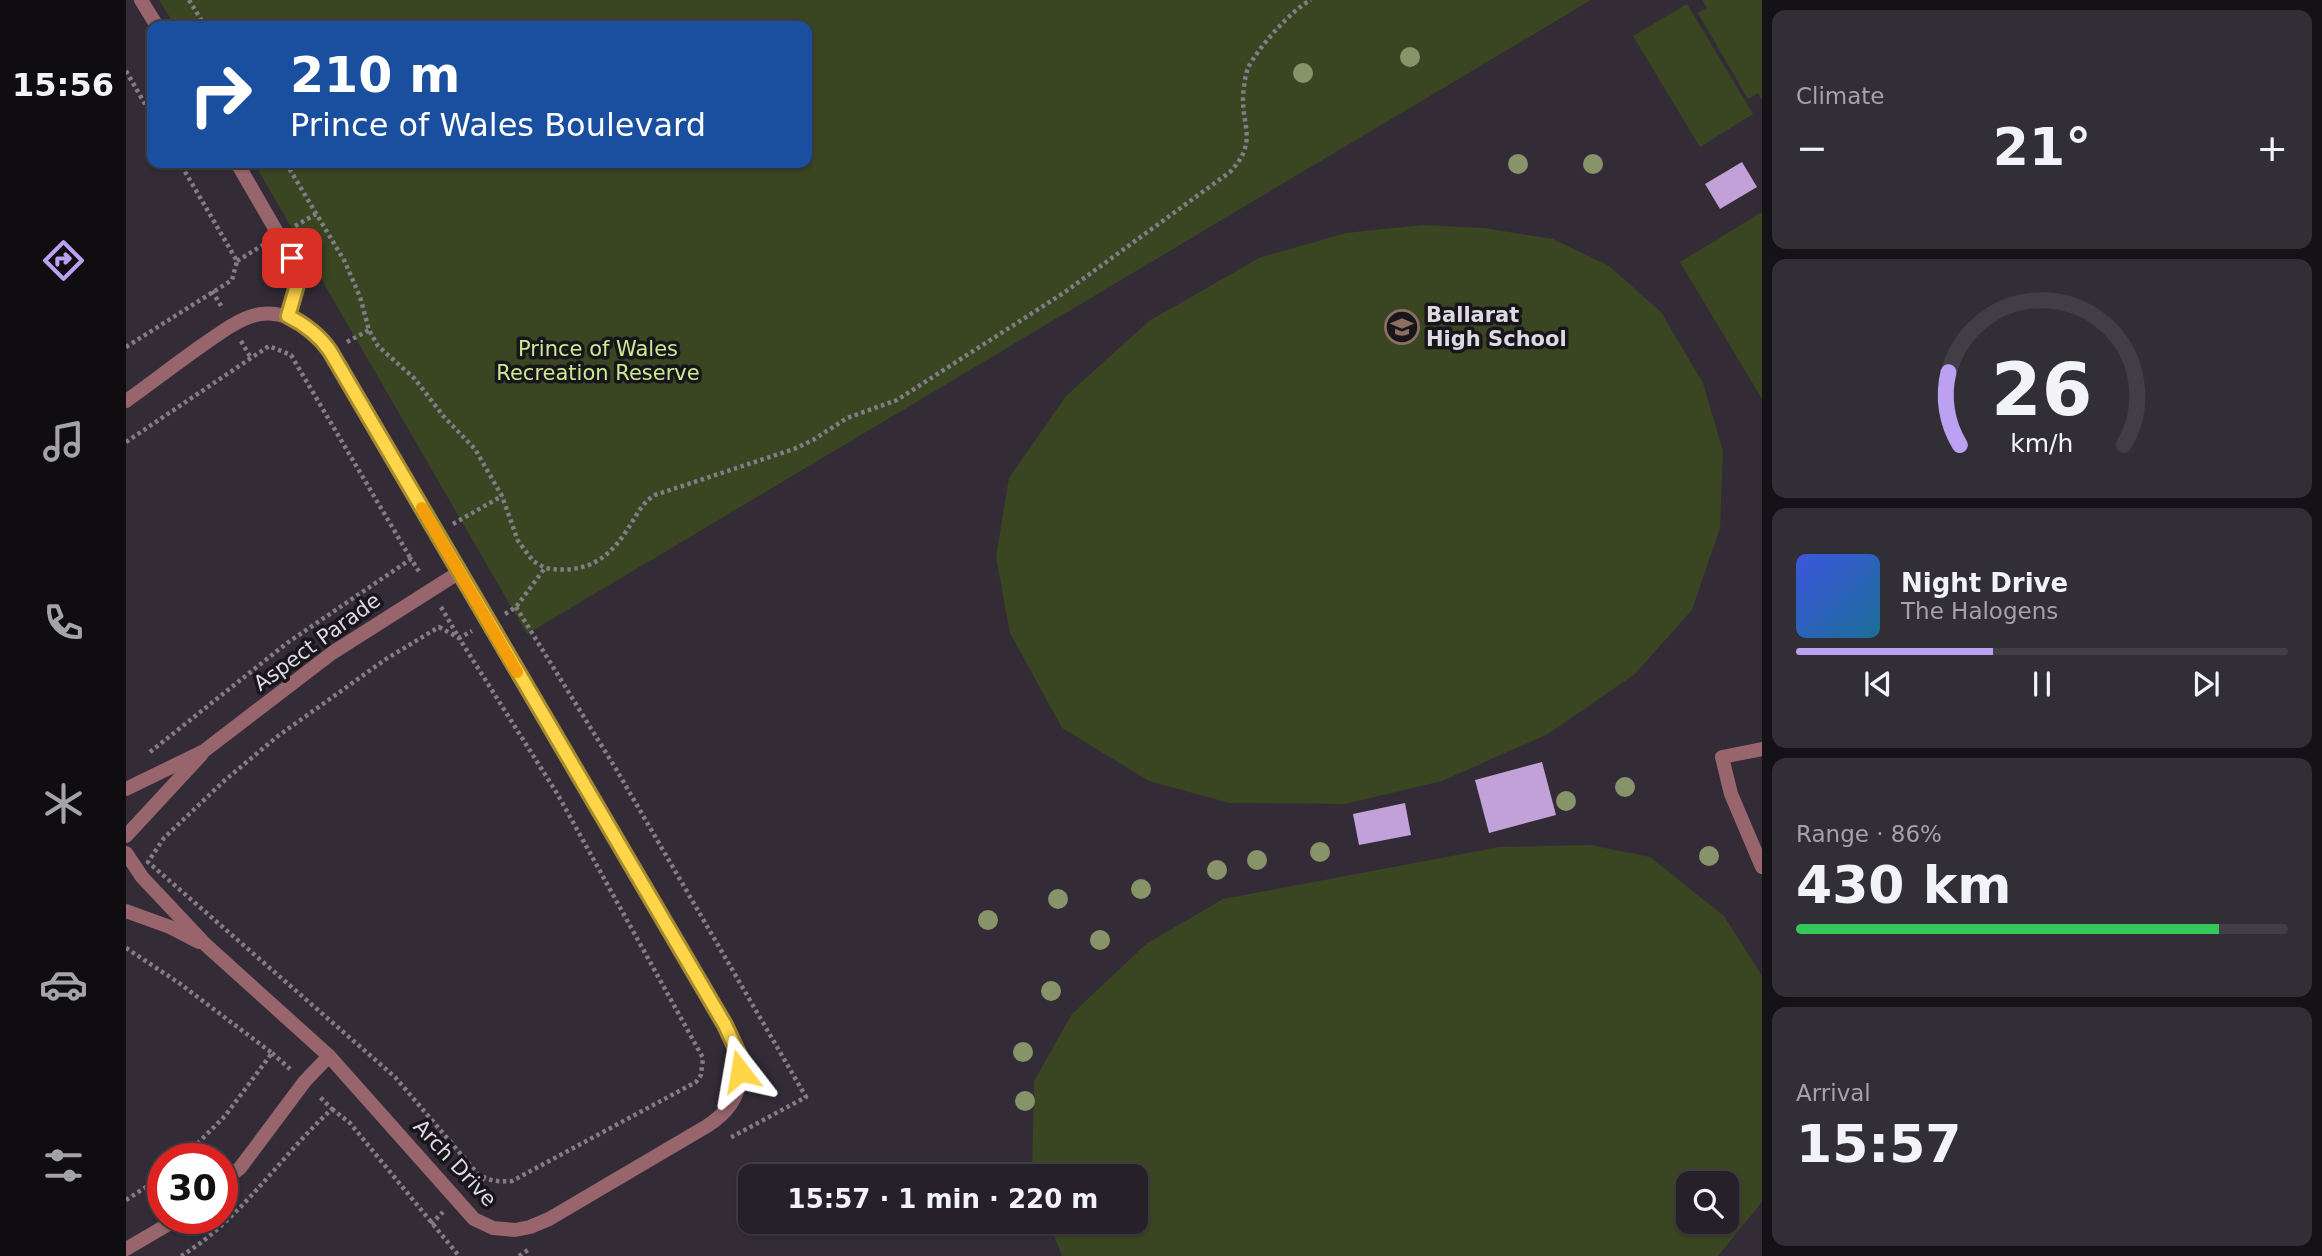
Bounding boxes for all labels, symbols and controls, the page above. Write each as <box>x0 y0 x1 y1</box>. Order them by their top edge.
text: 210 m <box>290 47 460 104</box>
icon: right <box>175 49 266 140</box>
text: 15:56 <box>12 66 114 104</box>
text: Climate <box>1796 83 1885 109</box>
text: Prince of Wales Boulevard <box>290 106 706 144</box>
text: 21° <box>1993 117 2091 177</box>
text: − <box>1796 126 1828 170</box>
text: + <box>2256 126 2288 170</box>
pin <box>262 228 322 288</box>
icon: directions <box>39 236 88 285</box>
icon: arrive <box>273 239 311 277</box>
place label: Ballarat High School <box>1426 303 1567 351</box>
school or university icon: Ballarat High School <box>1383 308 1421 346</box>
park label: Prince of Wales Recreation Reserve <box>496 337 700 385</box>
text: 26 <box>1991 347 2093 432</box>
icon: music <box>39 417 88 466</box>
text: km/h <box>2010 429 2074 458</box>
text: Night Drive <box>1901 568 2068 598</box>
street label: Aspect Parade <box>249 588 385 696</box>
icon: phone <box>39 598 88 647</box>
text: The Halogens <box>1901 598 2058 624</box>
icon: previous <box>1859 665 1897 703</box>
icon: pause <box>2023 665 2061 703</box>
icon: next <box>2187 665 2225 703</box>
icon: climate <box>39 779 88 828</box>
text: Range · 86% <box>1796 821 1942 847</box>
text: 430 km <box>1796 855 2011 915</box>
icon: car <box>39 960 88 1009</box>
position arrow <box>703 1034 777 1108</box>
text: Arrival <box>1796 1080 1871 1106</box>
text: 15:57 <box>1796 1114 1962 1174</box>
street label: Arch Drive <box>409 1115 501 1211</box>
icon: filters <box>39 1141 88 1190</box>
speed limit sign: 30 <box>147 1143 238 1234</box>
map controls <box>1676 1171 1739 1234</box>
button: search <box>1676 1171 1739 1234</box>
text: 15:57 · 1 min · 220 m <box>788 1184 1098 1214</box>

